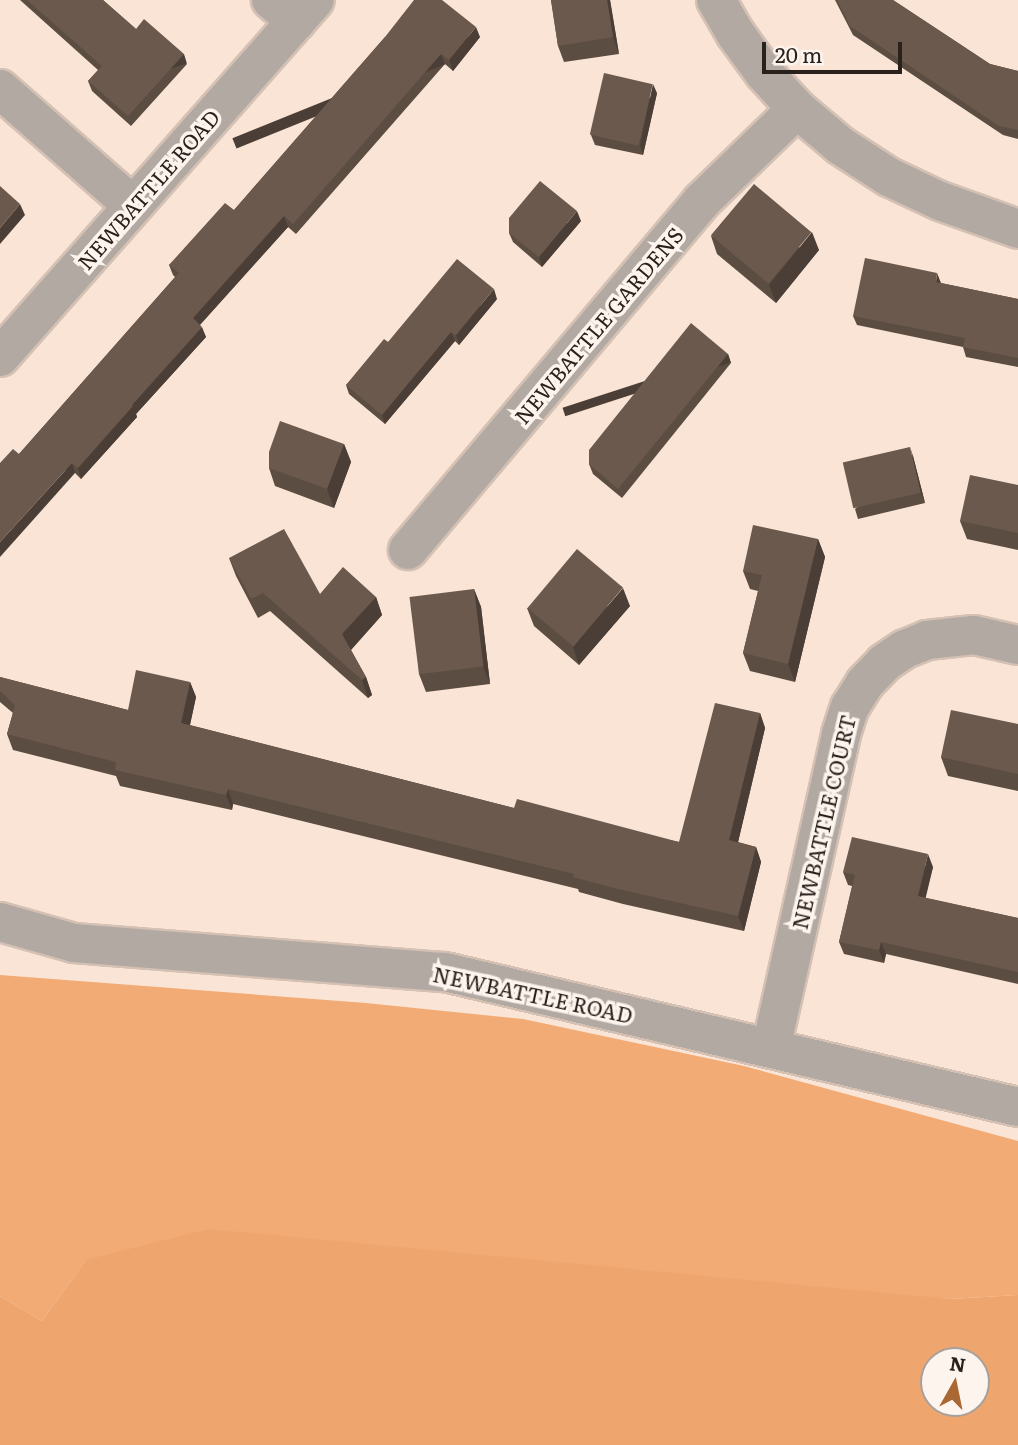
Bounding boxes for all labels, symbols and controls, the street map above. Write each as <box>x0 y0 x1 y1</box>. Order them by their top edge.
scale bar <box>766 28 906 72</box>
text: 20 m <box>775 38 822 69</box>
street label: NEWBATTLE ROAD <box>72 104 224 274</box>
street label: NEWBATTLE GARDENS <box>508 222 688 428</box>
street label: NEWBATTLE COURT <box>786 712 860 932</box>
street label: NEWBATTLE ROAD <box>431 961 635 1027</box>
north arrow <box>920 1347 990 1417</box>
text: N <box>948 1348 968 1378</box>

